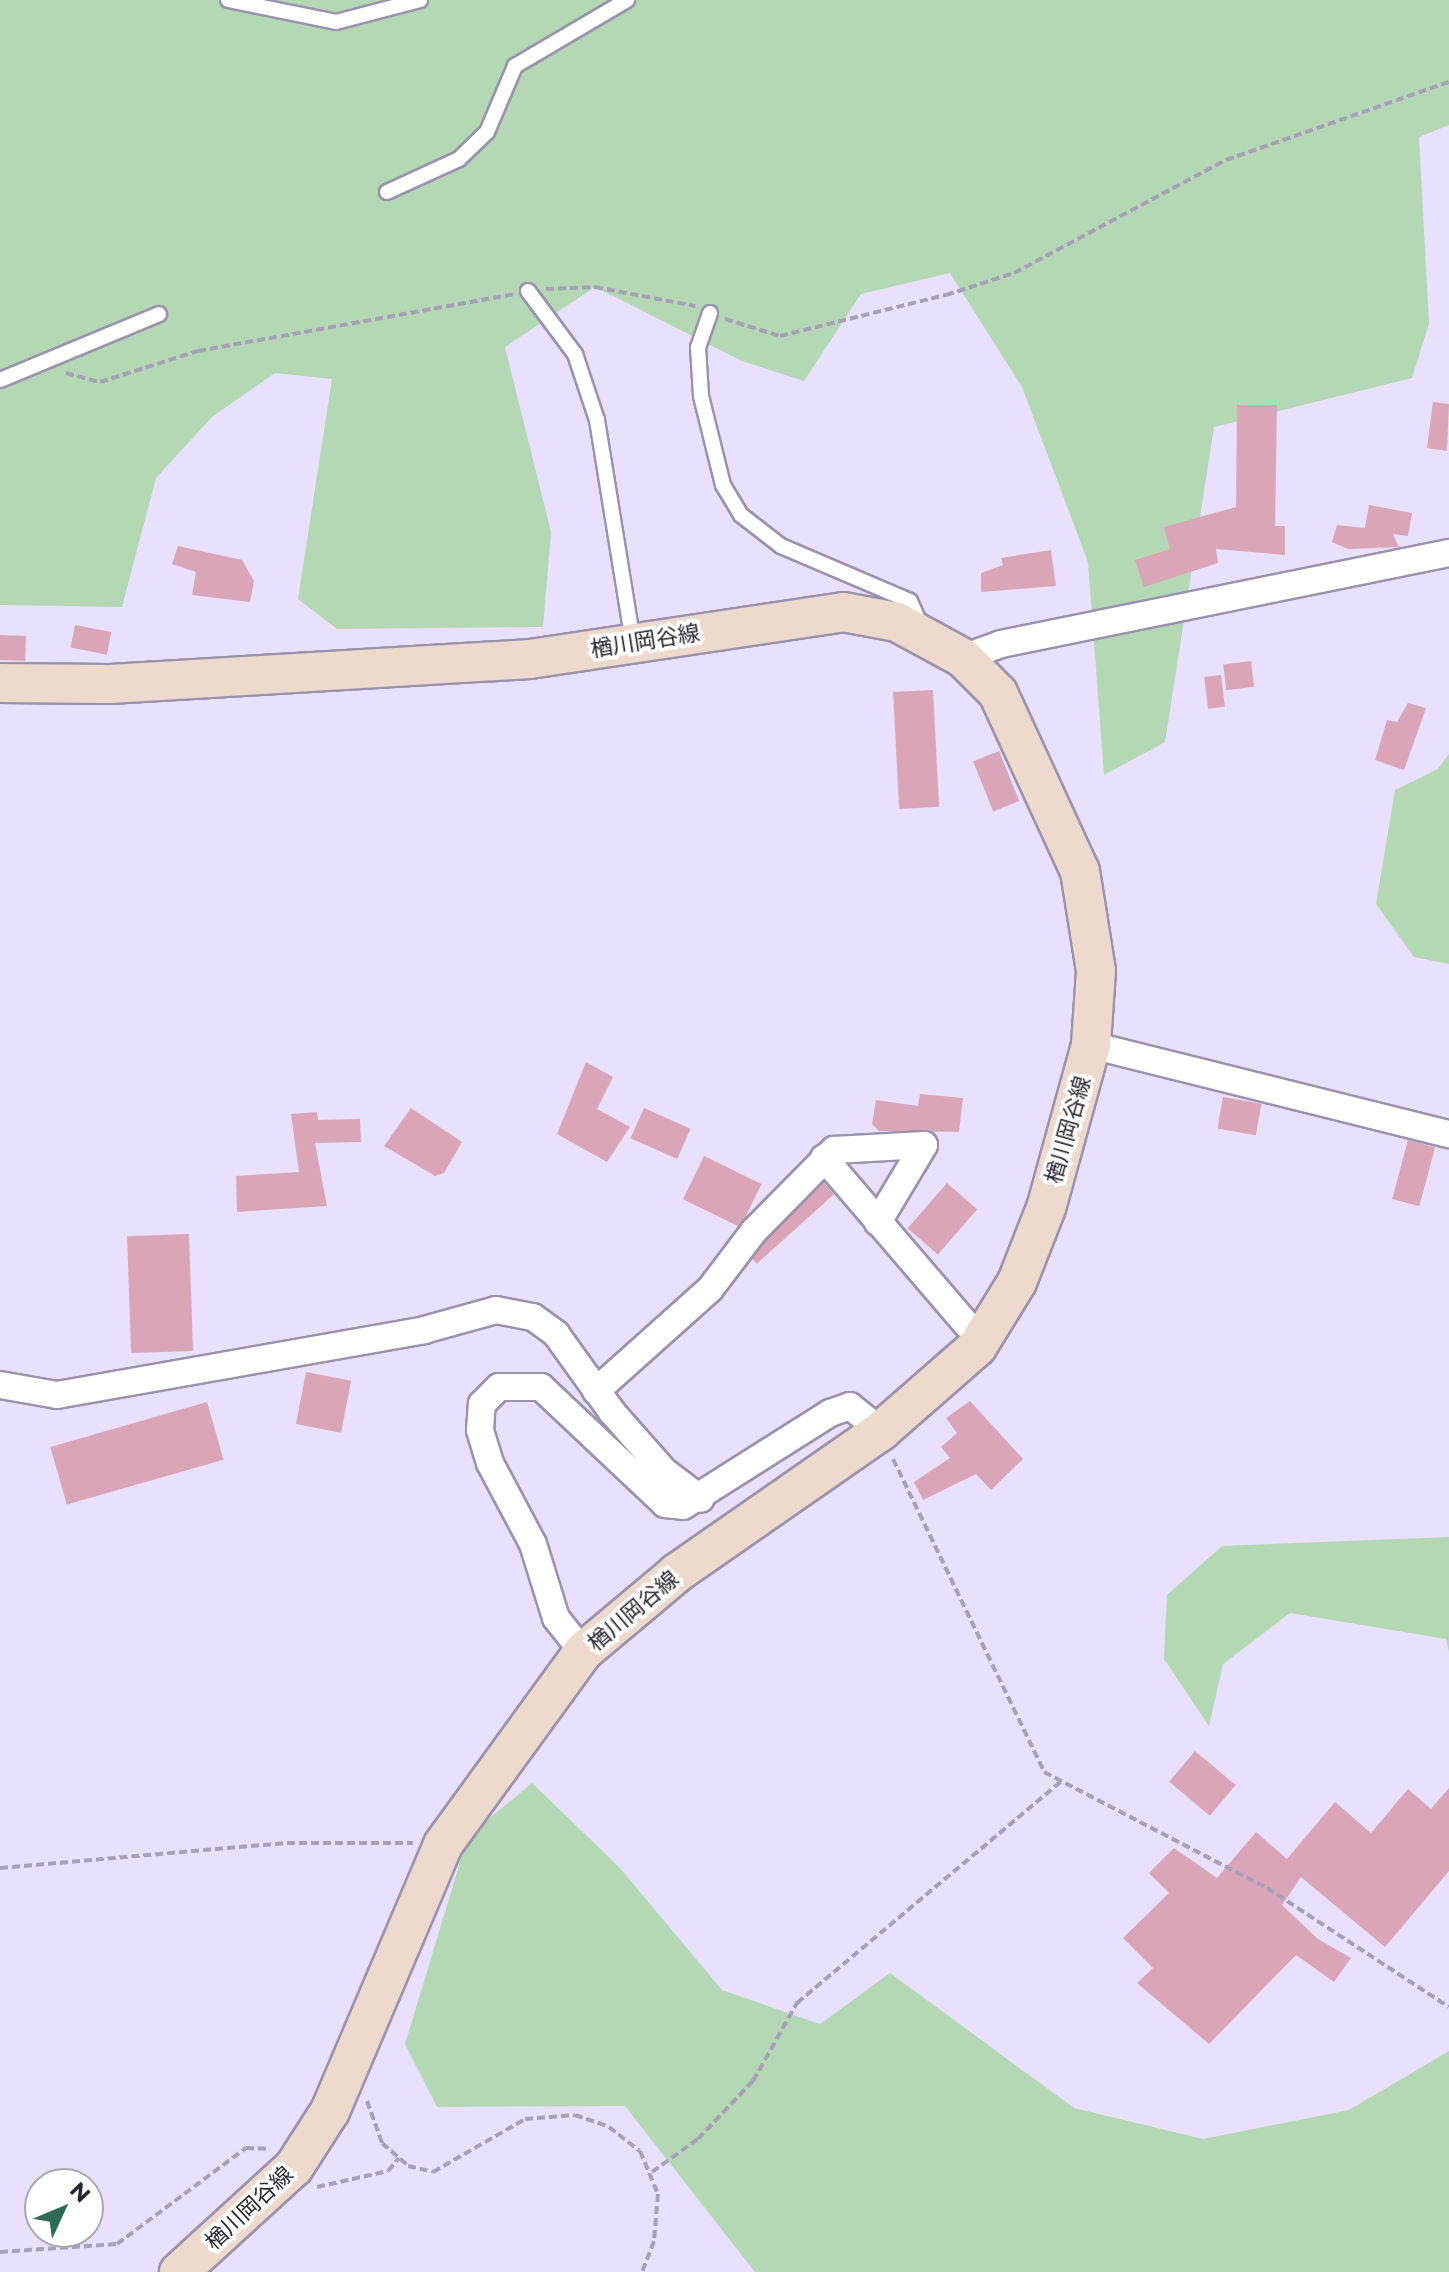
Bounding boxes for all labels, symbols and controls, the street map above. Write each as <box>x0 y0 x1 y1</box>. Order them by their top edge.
street label: 楢川岡谷線 <box>589 619 701 663</box>
street label: 楢川岡谷線 <box>1040 1073 1096 1187</box>
street label: 楢川岡谷線 <box>582 1566 684 1656</box>
street label: 楢川岡谷線 <box>200 2161 298 2255</box>
north arrow <box>24 2168 104 2248</box>
text: N <box>64 2177 96 2208</box>

